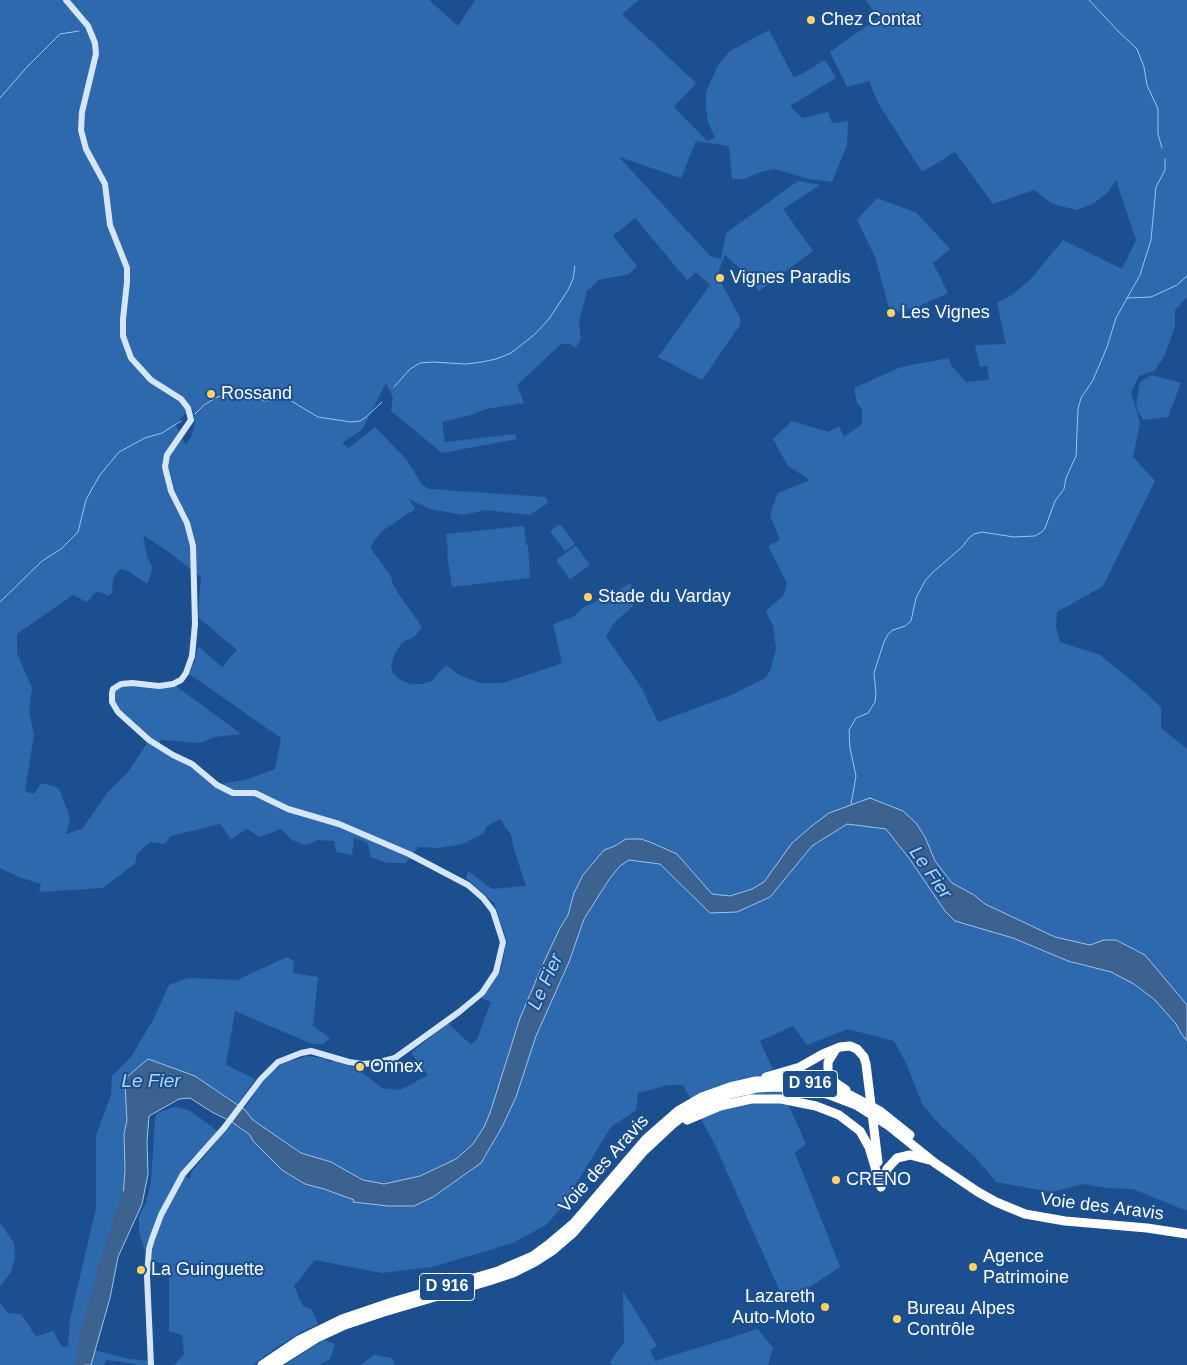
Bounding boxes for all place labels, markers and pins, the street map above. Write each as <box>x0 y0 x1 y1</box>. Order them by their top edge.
place label: Chez Contat <box>821 9 921 31</box>
marker: Chez Contat <box>805 14 817 26</box>
place label: Vignes Paradis <box>730 267 851 289</box>
marker: Vignes Paradis <box>714 272 726 284</box>
place label: Les Vignes <box>901 302 990 324</box>
marker: Les Vignes <box>885 307 897 319</box>
place label: Rossand <box>221 383 292 405</box>
marker: Rossand <box>205 388 217 400</box>
place label: Stade du Varday <box>598 586 731 608</box>
marker: Stade du Varday <box>582 591 594 603</box>
place label: Onnex <box>370 1056 423 1078</box>
marker: Onnex <box>354 1061 366 1073</box>
place label: CRENO <box>846 1169 911 1191</box>
marker: CRENO <box>830 1174 842 1186</box>
place label: Agence Patrimoine <box>983 1246 1069 1288</box>
place label: La Guinguette <box>151 1259 264 1281</box>
marker: Agence Patrimoine <box>967 1261 979 1273</box>
marker: La Guinguette <box>135 1264 147 1276</box>
place label: Lazareth Auto-Moto <box>732 1286 815 1328</box>
place label: Bureau Alpes Contrôle <box>907 1298 1015 1340</box>
marker: Lazareth Auto-Moto <box>819 1301 831 1313</box>
marker: Bureau Alpes Contrôle <box>891 1313 903 1325</box>

